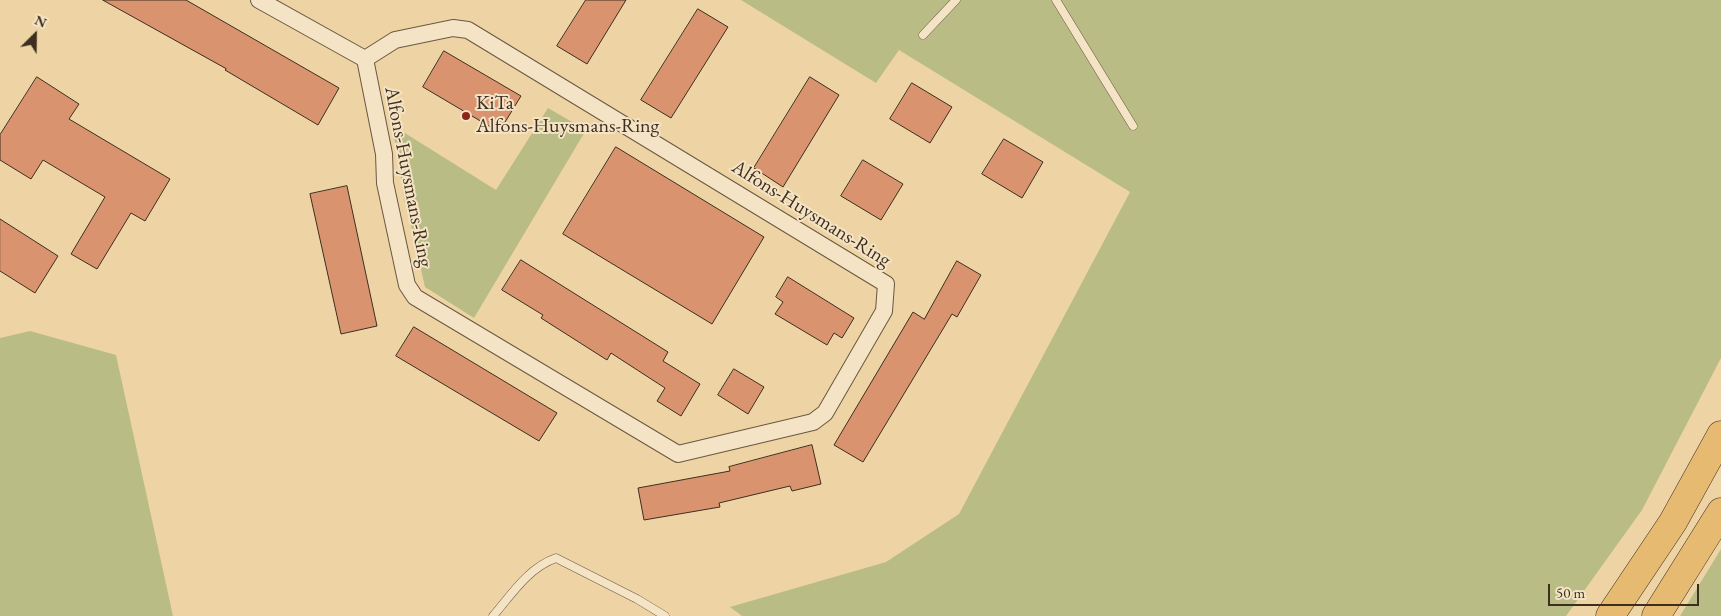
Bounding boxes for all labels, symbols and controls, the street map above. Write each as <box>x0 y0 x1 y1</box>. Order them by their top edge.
north arrow <box>10 10 60 60</box>
text: N <box>32 11 50 32</box>
street label: Alfons-Huysmans-Ring <box>379 85 437 269</box>
place label: KiTa Alfons-Huysmans-Ring <box>476 92 659 139</box>
marker: KiTa Alfons-Huysmans-Ring <box>460 110 472 122</box>
street label: Alfons-Huysmans-Ring <box>727 155 895 273</box>
scale bar <box>1551 574 1702 606</box>
text: 50 m <box>1556 583 1585 602</box>

